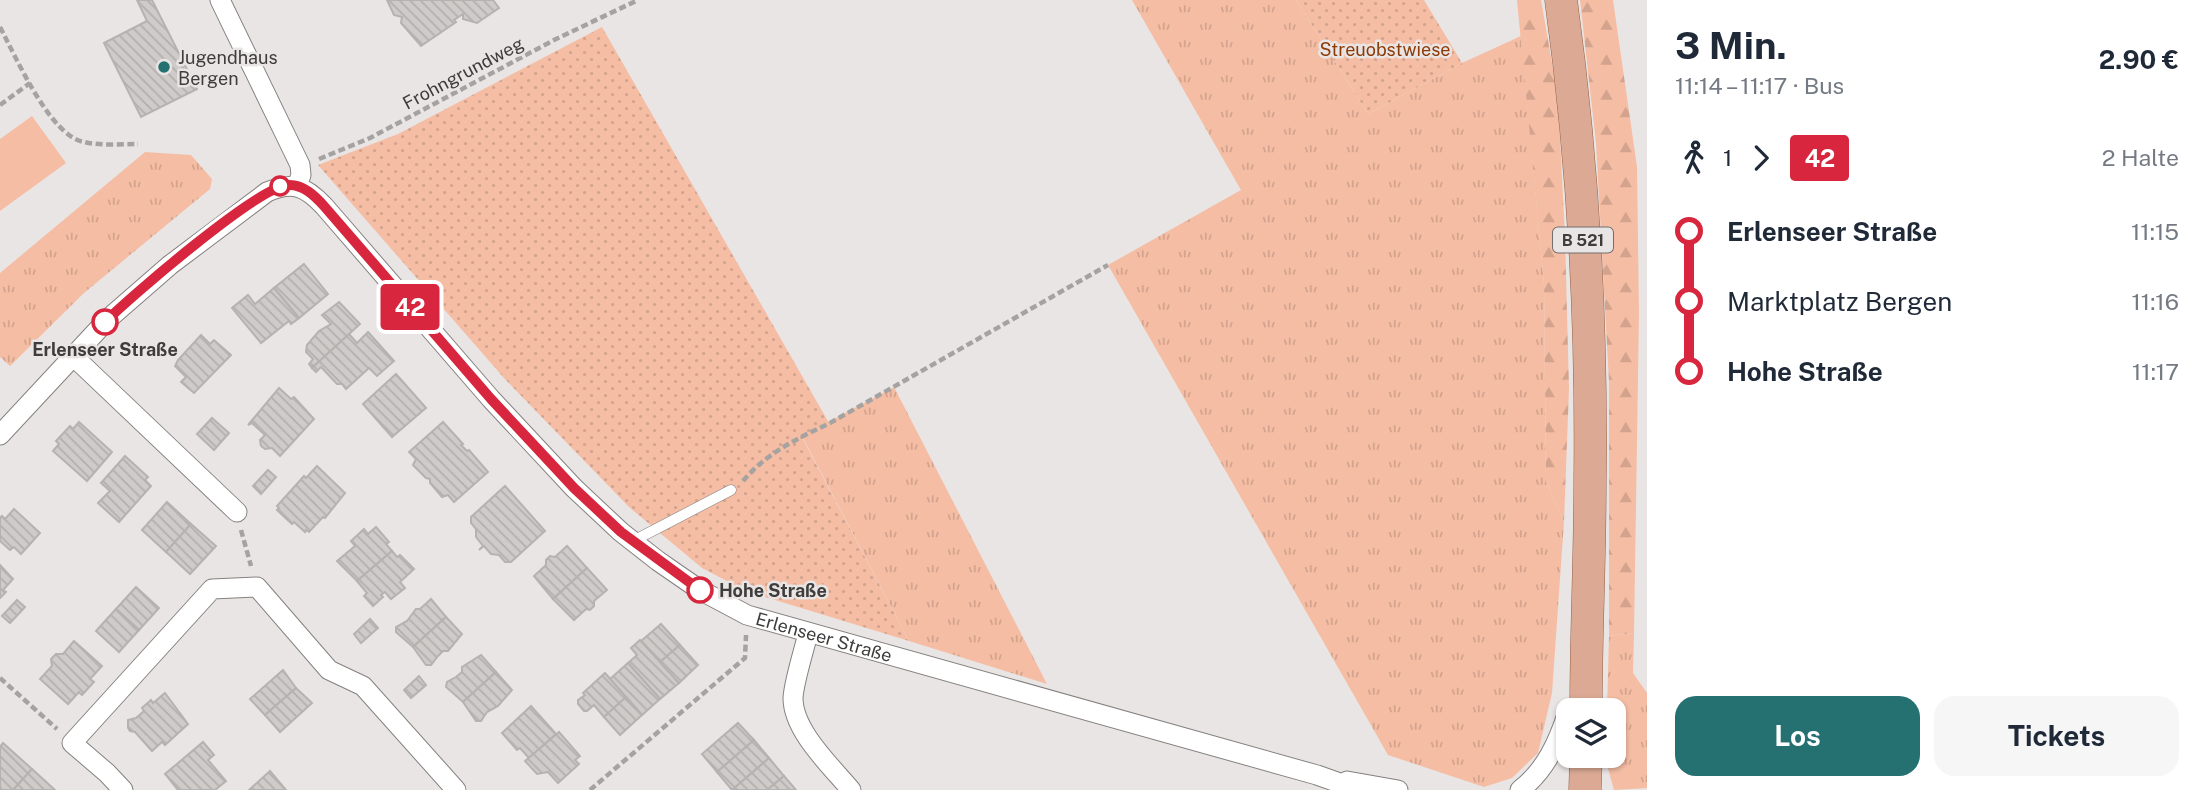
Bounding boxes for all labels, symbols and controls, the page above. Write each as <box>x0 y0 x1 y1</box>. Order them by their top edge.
text: 3 Min. <box>1675 23 1787 68</box>
street label: Frohngrundweg <box>399 32 527 114</box>
park label: Streuobstwiese <box>1320 39 1450 60</box>
text: 2.90 € <box>2099 44 2179 75</box>
place label: Jugendhaus Bergen <box>178 47 278 89</box>
marker: Jugendhaus Bergen <box>156 59 172 75</box>
text: 11:14 – 11:17 · Bus <box>1675 72 1844 99</box>
icon: walk <box>1675 139 1713 177</box>
icon: forward <box>1742 139 1780 177</box>
text: 1 <box>1723 144 1732 171</box>
text: 42 <box>1804 144 1835 172</box>
text: 2 Halte <box>2102 144 2179 171</box>
unlabelled marker <box>270 176 290 196</box>
text: Erlenseer Straße <box>1727 216 1937 247</box>
text: 11:15 <box>2131 218 2179 245</box>
road number: B 521 <box>1553 228 1613 252</box>
line badge: 42 <box>378 284 442 330</box>
text: Marktplatz Bergen <box>1727 286 1952 317</box>
text: 11:16 <box>2131 288 2179 315</box>
text: 42 <box>395 293 425 321</box>
marker: Erlenseer Straße <box>92 309 118 335</box>
place label: Erlenseer Straße <box>32 339 178 360</box>
text: Hohe Straße <box>1727 356 1883 387</box>
text: 11:17 <box>2132 358 2179 385</box>
marker: Hohe Straße <box>687 577 713 603</box>
place label: Hohe Straße <box>719 580 827 601</box>
street label: Erlenseer Straße <box>753 608 895 666</box>
button: Los <box>1675 696 1920 776</box>
button: Tickets <box>1934 696 2179 776</box>
map controls <box>1556 698 1626 768</box>
button: layers <box>1556 698 1626 768</box>

